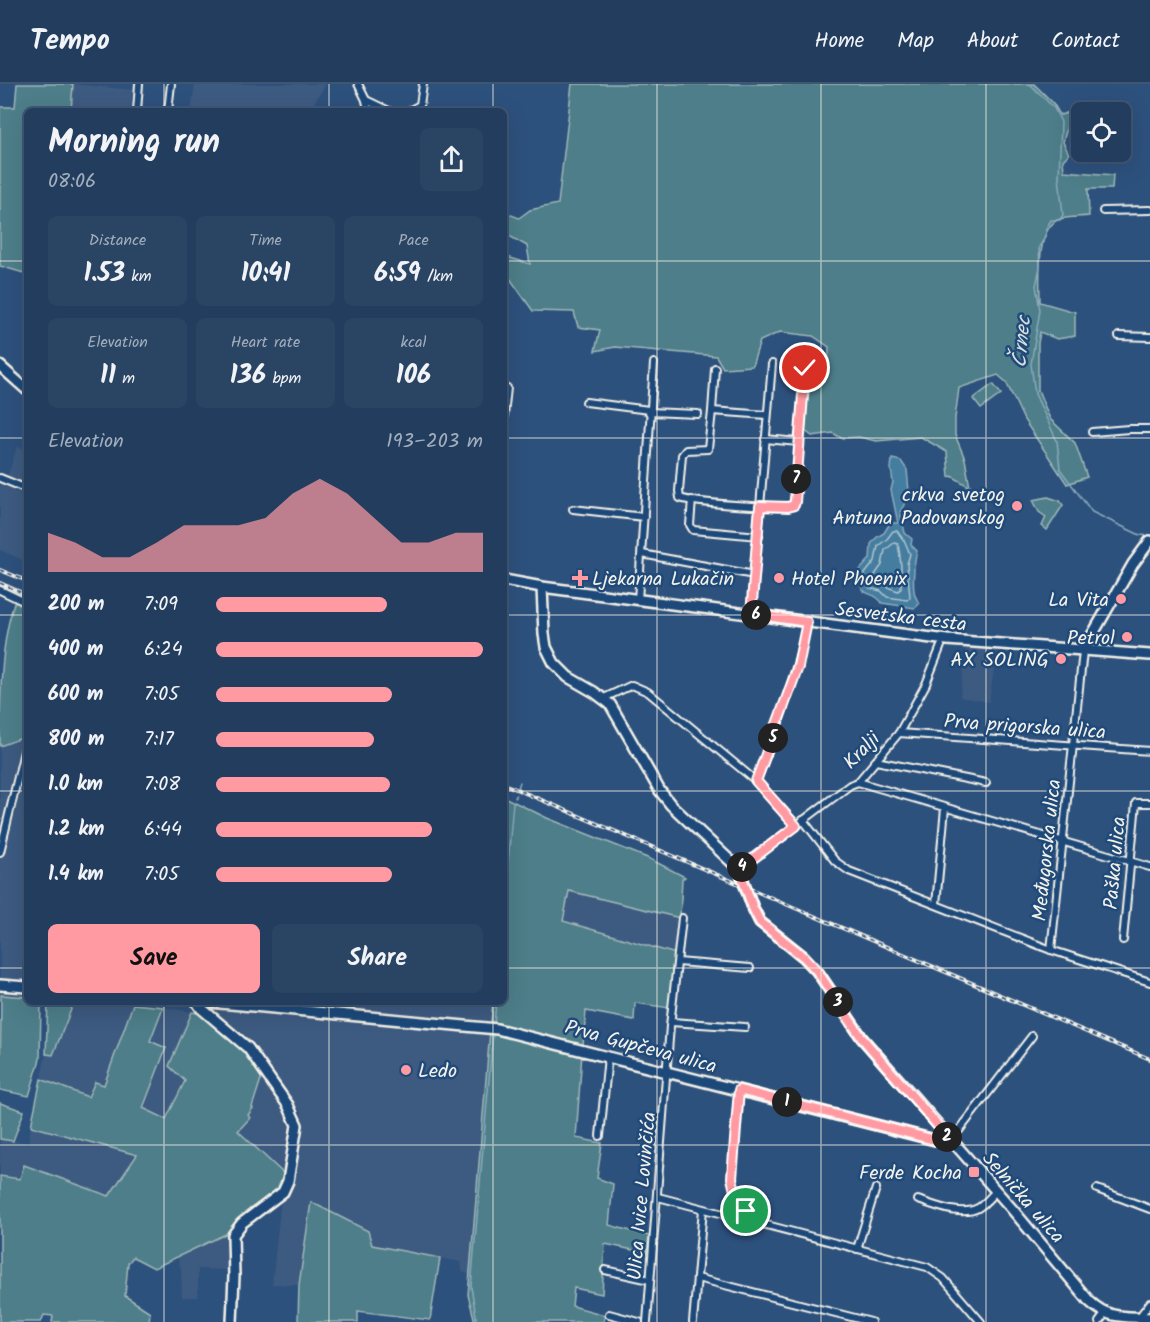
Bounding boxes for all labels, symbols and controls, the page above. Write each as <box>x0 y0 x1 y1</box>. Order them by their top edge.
text: Tempo <box>30 19 110 64</box>
text: Home <box>815 25 864 58</box>
text: Map <box>897 25 934 58</box>
text: About <box>967 25 1018 58</box>
text: Contact <box>1051 25 1120 58</box>
map controls <box>1071 102 1131 162</box>
button: locate <box>1071 102 1131 162</box>
text: Morning run <box>48 117 220 170</box>
button: share <box>420 128 483 191</box>
text: 08:06 <box>48 166 96 198</box>
text: Distance <box>89 228 146 253</box>
text: Time <box>249 228 282 253</box>
text: Pace <box>398 228 429 253</box>
text: 1.53 <box>83 253 125 295</box>
text: 10:41 <box>241 253 290 295</box>
text: 6:59 <box>374 253 421 295</box>
text: km <box>125 264 152 289</box>
text: /km <box>421 264 453 289</box>
water label: Črnec <box>1004 312 1041 369</box>
text: Elevation <box>87 330 148 355</box>
text: Heart rate <box>231 330 300 355</box>
text: kcal <box>400 330 427 355</box>
pin <box>779 342 830 393</box>
icon: check <box>788 351 821 384</box>
text: 11 <box>100 355 116 397</box>
text: 136 <box>230 355 266 397</box>
text: 106 <box>396 355 431 397</box>
text: m <box>116 366 135 391</box>
text: bpm <box>266 366 301 391</box>
text: Elevation <box>48 426 124 458</box>
text: 193–203 m <box>386 426 483 458</box>
pin: 7 <box>781 464 811 494</box>
text: 7 <box>792 466 800 491</box>
place label: crkva svetog Antuna Padovanskog <box>833 480 1005 535</box>
marker: crkva svetog Antuna Padovanskog <box>1010 499 1024 513</box>
place label: Ljekarna Lukačin <box>592 564 734 596</box>
place label: Hotel Phoenix <box>791 564 907 596</box>
marker: Ljekarna Lukačin <box>573 571 587 585</box>
marker: Hotel Phoenix <box>772 571 786 585</box>
place label: La Vita <box>1048 585 1109 617</box>
text: 200 m <box>48 589 104 621</box>
text: 7:09 <box>144 589 178 621</box>
marker: La Vita <box>1114 592 1128 606</box>
street label: Sesvetska cesta <box>833 594 968 642</box>
pin: 6 <box>741 600 771 630</box>
text: 6 <box>752 602 760 627</box>
place label: Petrol <box>1067 623 1115 655</box>
marker: Petrol <box>1120 630 1134 644</box>
text: 400 m <box>48 634 104 666</box>
text: 6:24 <box>144 634 183 666</box>
place label: AX SOLING <box>951 645 1049 677</box>
marker: AX SOLING <box>1054 652 1068 666</box>
text: 600 m <box>48 679 103 711</box>
text: 7:05 <box>144 679 179 711</box>
street label: Prva prigorska ulica <box>943 706 1107 750</box>
pin: 5 <box>758 723 788 753</box>
text: 800 m <box>48 724 104 756</box>
text: 7:17 <box>144 724 174 756</box>
street label: Kralji <box>836 724 890 778</box>
text: 5 <box>769 725 777 750</box>
text: 1.0 km <box>48 769 103 801</box>
text: 7:08 <box>144 769 180 801</box>
street label: Međugorska ulica <box>1025 778 1071 923</box>
text: 1.2 km <box>48 814 104 846</box>
text: 6:44 <box>144 814 182 846</box>
street label: Paška ulica <box>1096 815 1136 911</box>
pin: 4 <box>727 852 757 882</box>
text: 4 <box>738 854 746 879</box>
text: 1.4 km <box>48 859 104 891</box>
text: 7:05 <box>144 859 179 891</box>
button: Save <box>48 924 260 993</box>
button: Share <box>272 924 483 993</box>
pin: 3 <box>823 987 853 1017</box>
text: 3 <box>834 989 842 1014</box>
street label: Prva Gupčeva ulica <box>561 1012 720 1084</box>
place label: Ledo <box>418 1056 457 1088</box>
marker: Ledo <box>399 1063 413 1077</box>
pin: 1 <box>772 1087 802 1117</box>
text: 1 <box>785 1089 789 1114</box>
street label: Ulica Ivice Lovinčića <box>620 1111 666 1282</box>
pin: 2 <box>932 1122 962 1152</box>
text: 2 <box>942 1124 952 1149</box>
street label: Selnička ulica <box>973 1145 1072 1252</box>
place label: Ferde Kocha <box>859 1158 962 1190</box>
marker: Ferde Kocha <box>967 1165 981 1179</box>
pin <box>720 1185 771 1236</box>
icon: arrive <box>729 1194 762 1227</box>

